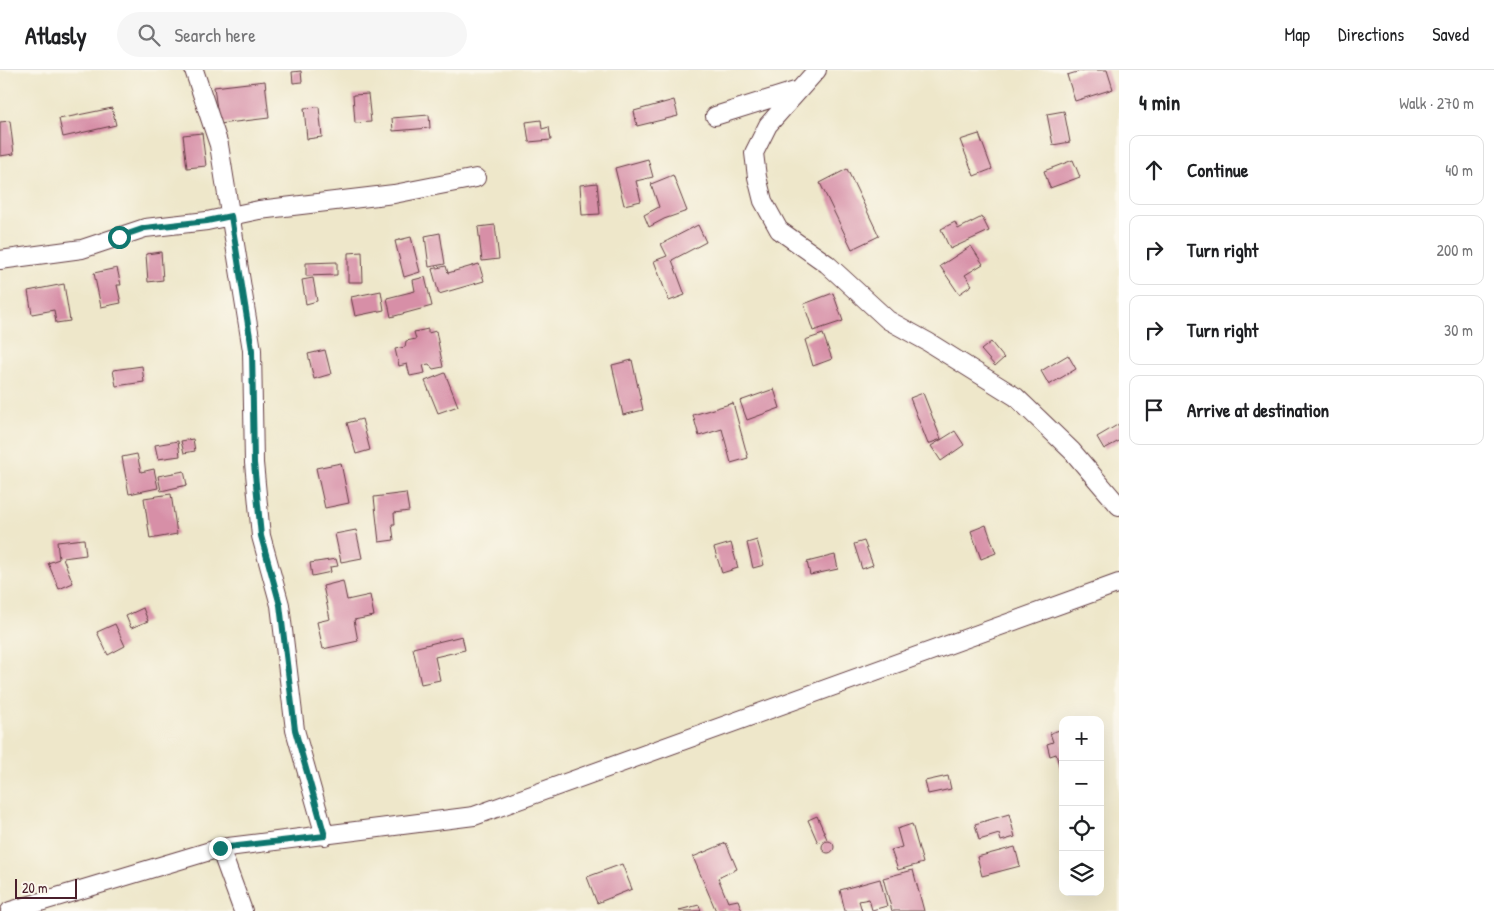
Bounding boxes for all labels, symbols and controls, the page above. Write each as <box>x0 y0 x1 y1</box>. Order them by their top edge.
search box <box>117 12 467 57</box>
text: Atlasly <box>25 19 87 51</box>
icon: search <box>135 21 163 49</box>
text: Search here <box>175 22 256 48</box>
text: Map <box>1285 22 1310 47</box>
text: Directions <box>1338 22 1404 47</box>
text: Saved <box>1432 22 1469 47</box>
text: 4 min <box>1139 88 1180 117</box>
text: Walk · 270 m <box>1399 92 1474 114</box>
icon: ahead <box>1140 156 1168 184</box>
text: Continue <box>1187 157 1248 183</box>
text: 40 m <box>1445 159 1473 181</box>
route start <box>108 226 131 249</box>
icon: right <box>1140 236 1168 264</box>
text: Turn right <box>1187 237 1258 263</box>
text: 200 m <box>1437 239 1473 261</box>
icon: right <box>1140 316 1168 344</box>
text: Turn right <box>1187 317 1258 343</box>
text: 30 m <box>1444 319 1473 341</box>
icon: arrive <box>1140 396 1168 424</box>
text: Arrive at destination <box>1187 397 1329 423</box>
map controls <box>1059 716 1104 896</box>
button: + <box>1059 716 1104 761</box>
button: − <box>1059 761 1104 806</box>
button: locate <box>1059 806 1104 851</box>
route end <box>209 837 232 860</box>
button: layers <box>1059 851 1104 896</box>
scale bar <box>15 876 78 899</box>
text: 20 m <box>22 878 48 897</box>

